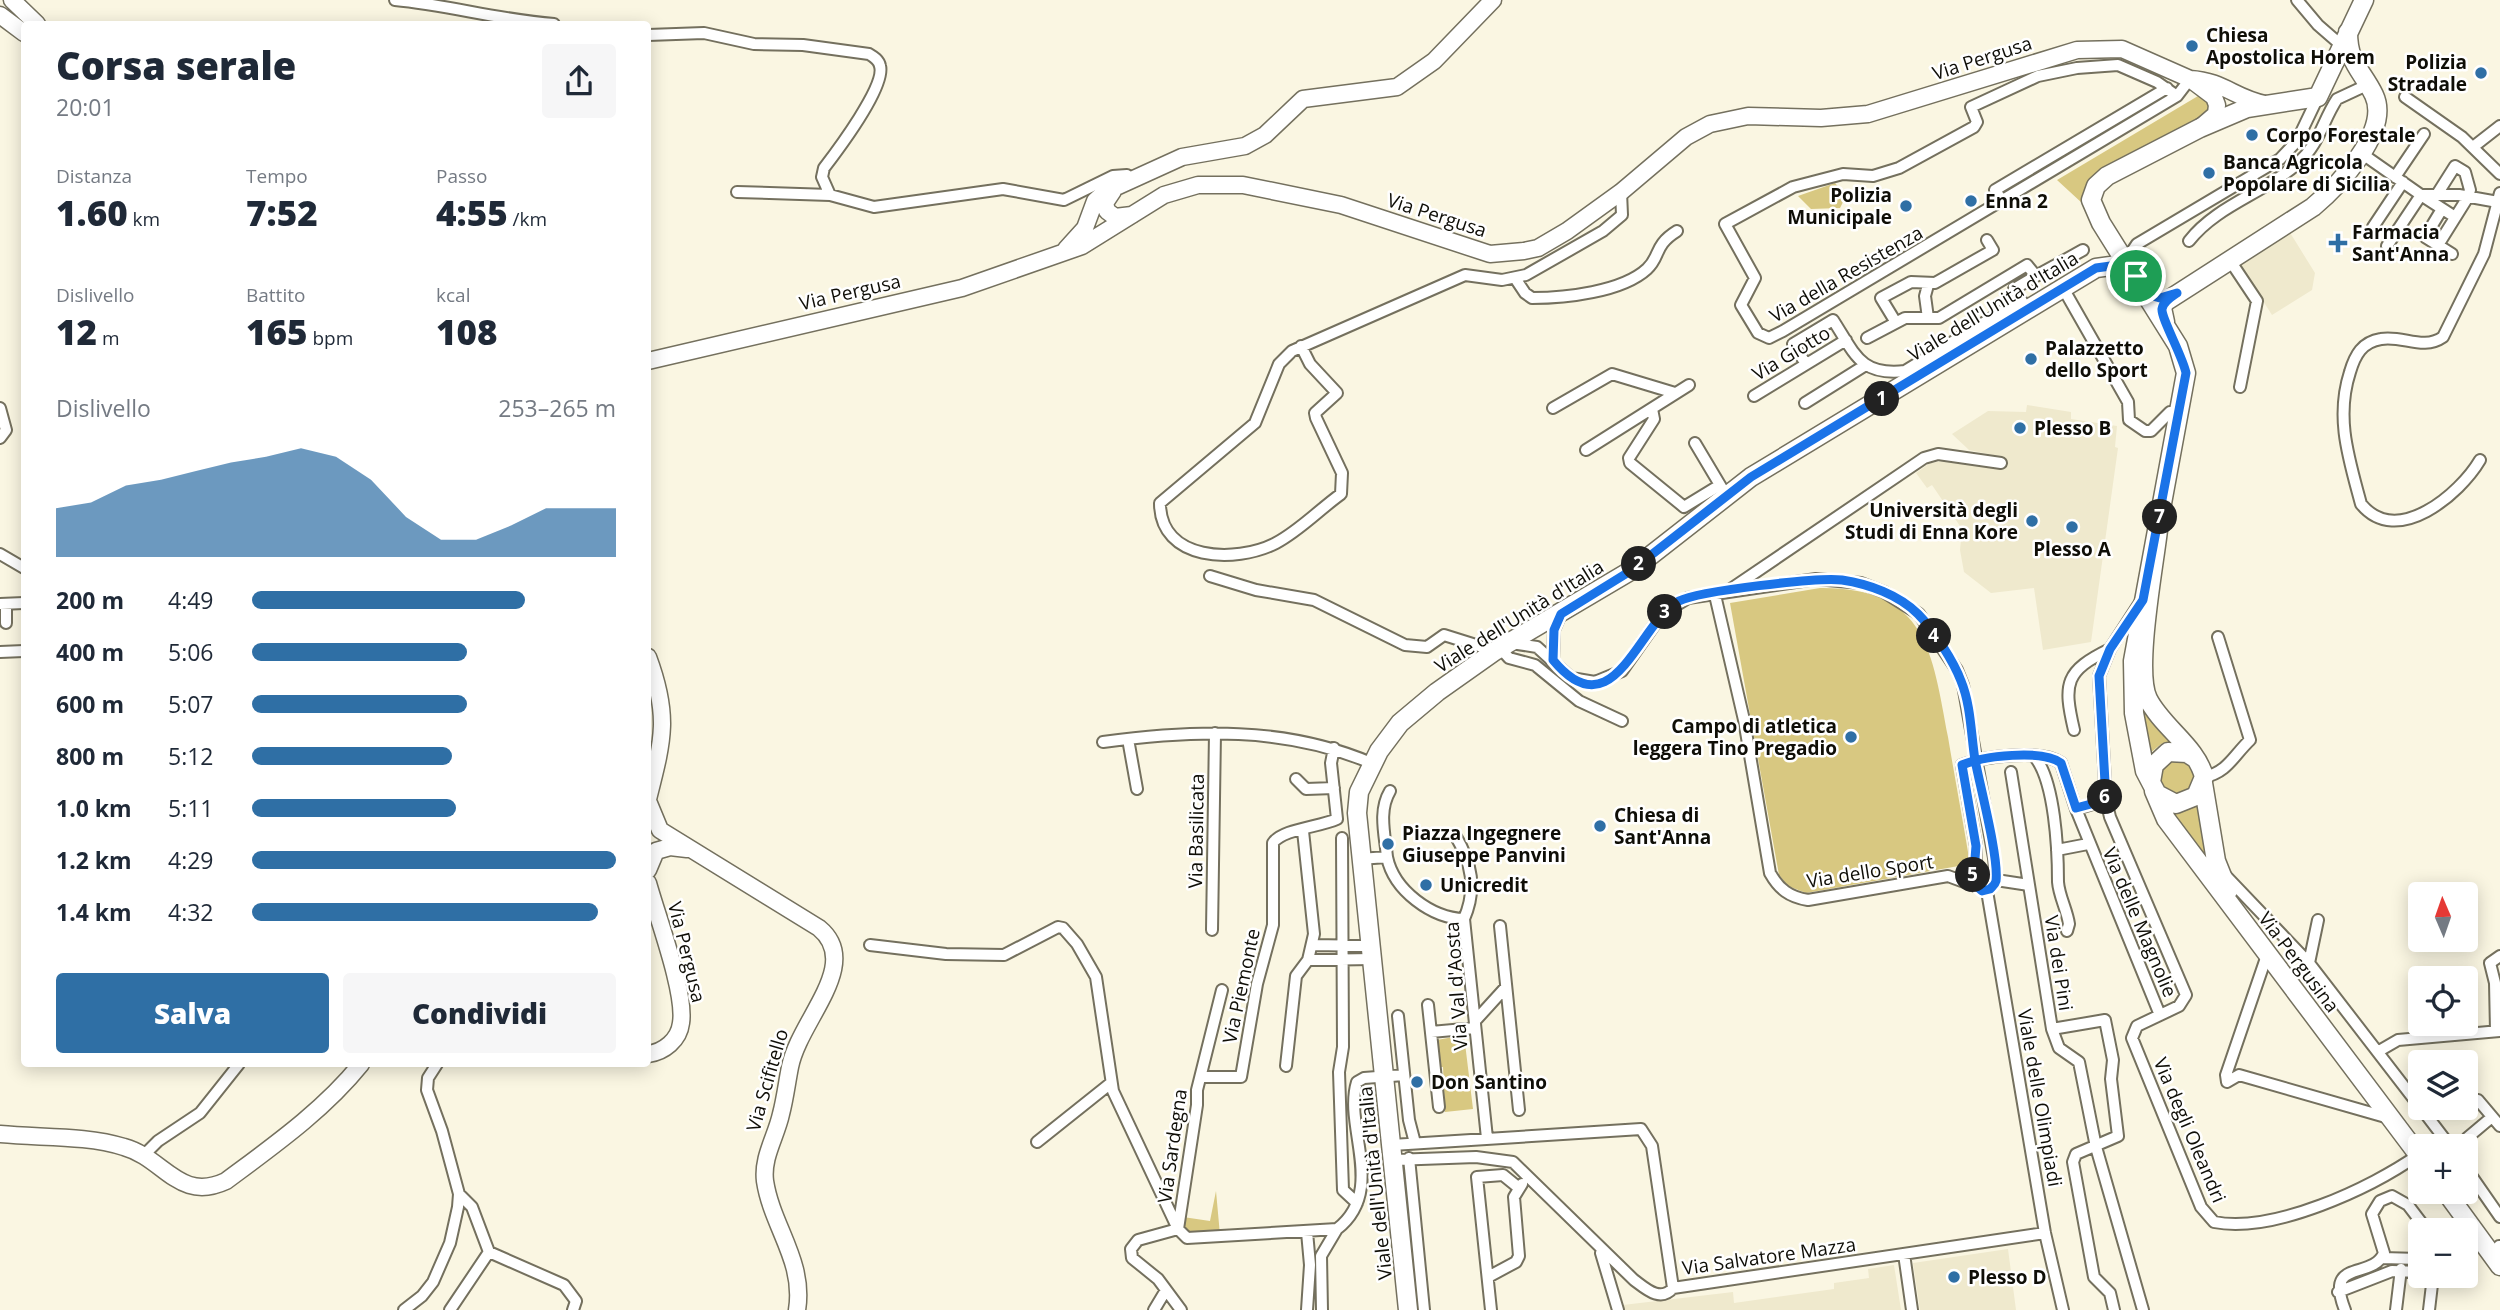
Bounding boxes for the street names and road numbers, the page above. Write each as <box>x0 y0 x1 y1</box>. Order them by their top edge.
street label: Via Pergusa <box>1929 30 2035 86</box>
street label: Via Pergusa <box>1384 187 1490 243</box>
street label: Via della Resistenza <box>1765 220 1927 328</box>
street label: Viale dell'Unità d'Italia <box>1903 245 2083 367</box>
street label: Via Pergusa <box>797 268 903 316</box>
street label: Via Giotto <box>1747 320 1835 386</box>
street label: Viale dell'Unità d'Italia <box>1430 553 1608 679</box>
street label: Via Basilicata <box>1182 773 1210 889</box>
street label: Via delle Magnolie <box>2097 843 2183 1001</box>
street label: Via dello Sport <box>1805 848 1935 894</box>
street label: Via Pergusa <box>662 899 712 1005</box>
street label: Via Pergusina <box>2253 906 2345 1018</box>
street label: Via dei Pini <box>2039 913 2079 1013</box>
street label: Via Val d'Aosta <box>1439 921 1473 1051</box>
street label: Via Piemonte <box>1216 926 1266 1046</box>
street label: Viale delle Olimpiadi <box>2012 1007 2068 1189</box>
street label: Via Scifitello <box>740 1026 794 1134</box>
street label: Via degli Oleandri <box>2148 1053 2232 1207</box>
street label: Viale dell'Unità d'Italia <box>1352 1085 1398 1281</box>
street label: Via Sardegna <box>1151 1087 1193 1205</box>
street label: Via Salvatore Mazza <box>1681 1231 1857 1281</box>

